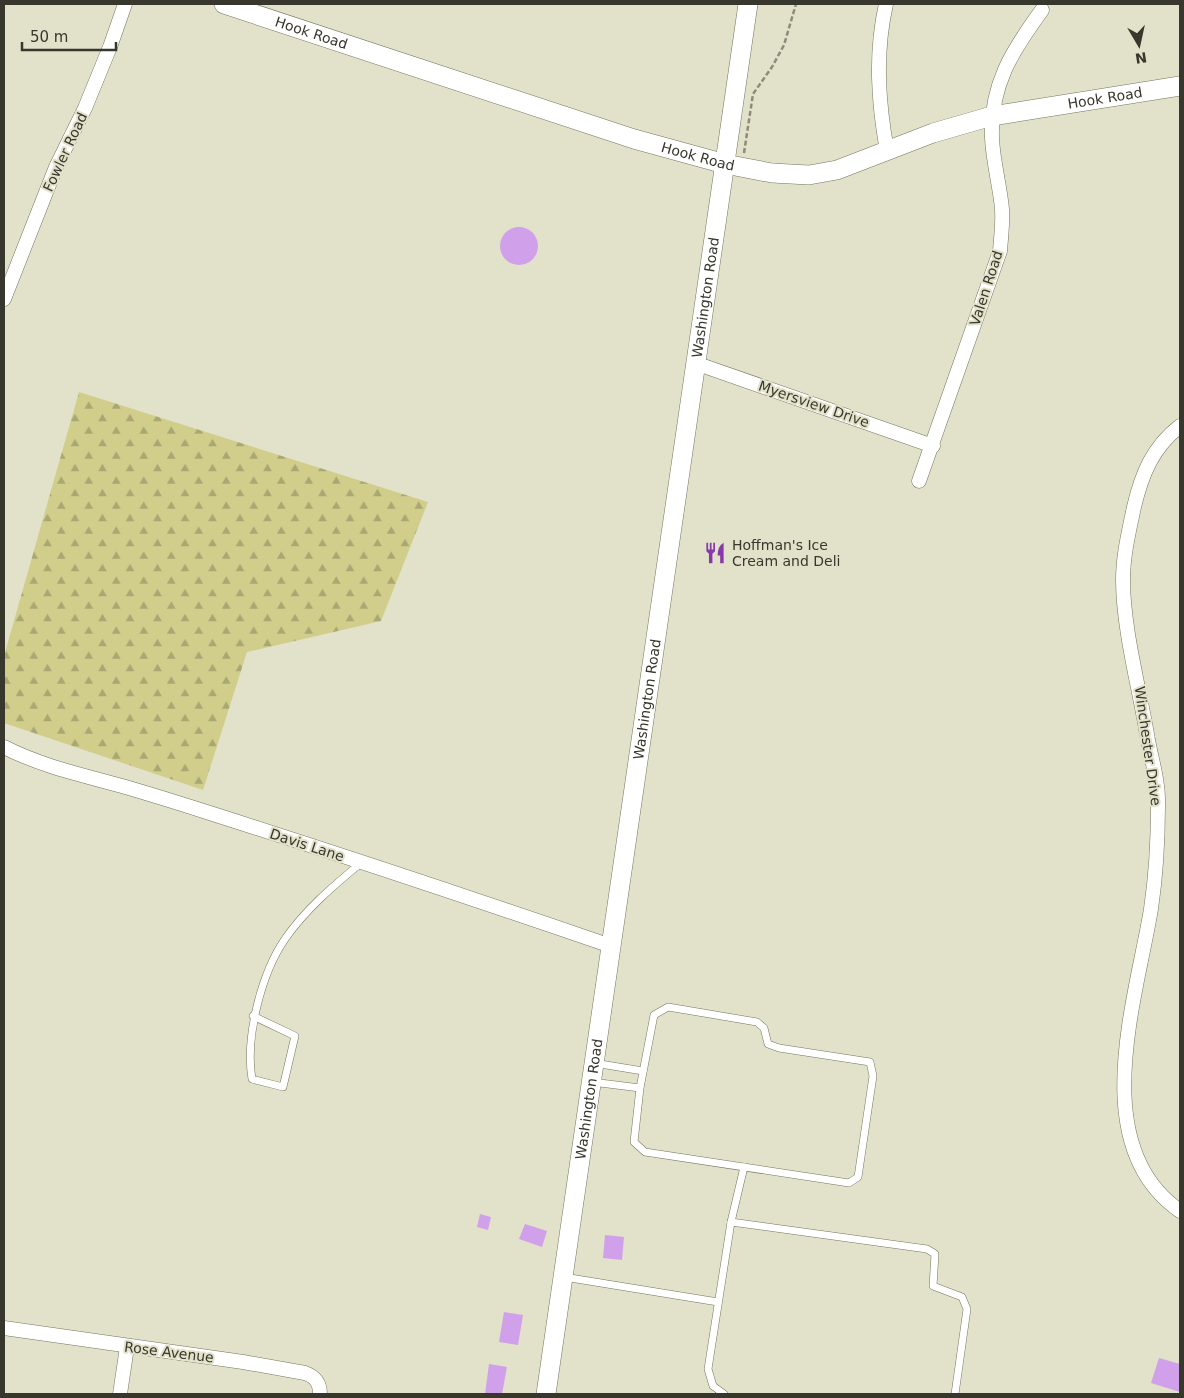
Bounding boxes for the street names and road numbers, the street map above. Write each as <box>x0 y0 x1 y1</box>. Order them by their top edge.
street label: Hook Road <box>273 13 350 52</box>
street label: Hook Road <box>1066 84 1143 112</box>
street label: Fowler Road <box>40 110 90 194</box>
street label: Hook Road <box>659 139 736 174</box>
street label: Washington Road <box>689 236 722 359</box>
street label: Valen Road <box>966 248 1006 328</box>
street label: Myersview Drive <box>757 378 871 430</box>
street label: Washington Road <box>630 638 664 761</box>
street label: Winchester Drive <box>1132 685 1164 807</box>
street label: Davis Lane <box>268 825 346 865</box>
street label: Washington Road <box>572 1038 606 1161</box>
street label: Rose Avenue <box>123 1339 215 1365</box>

